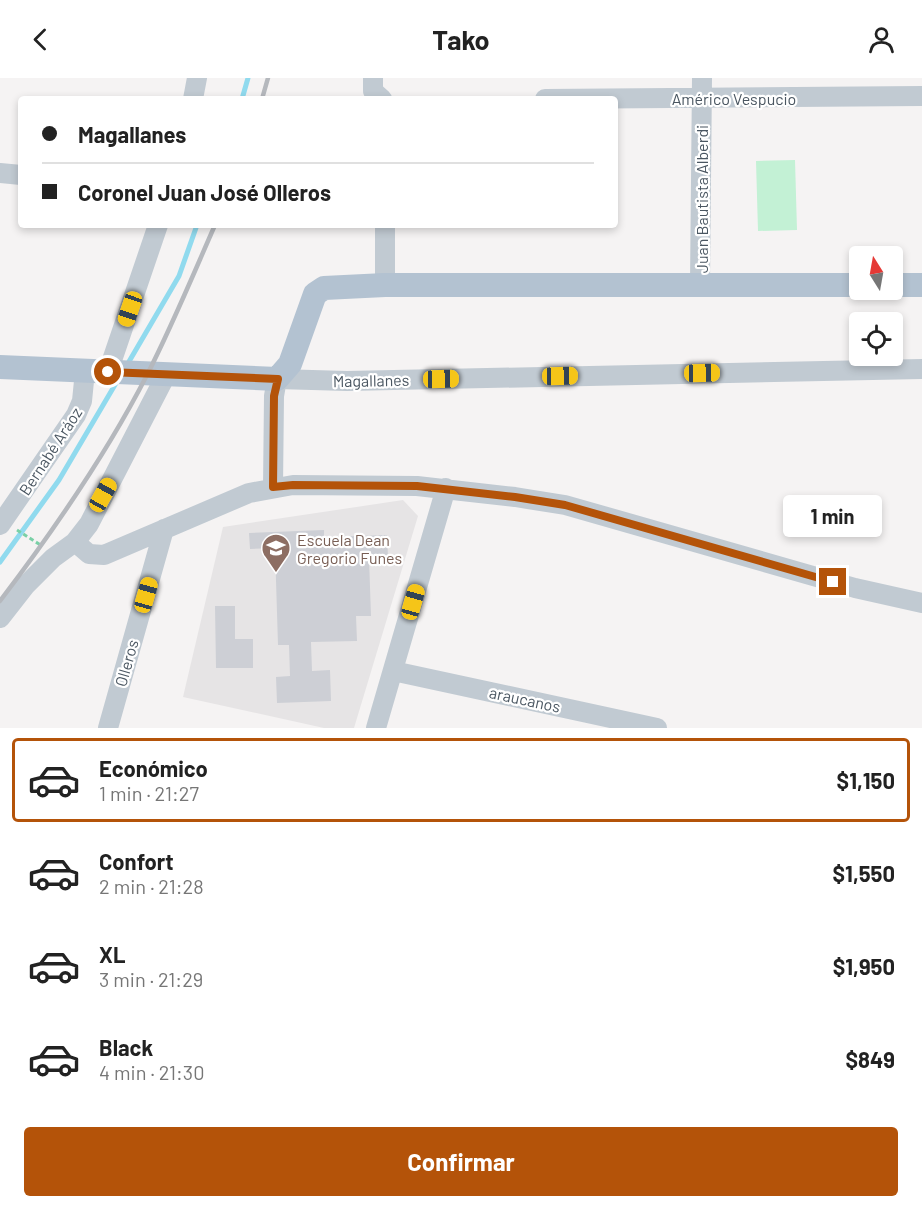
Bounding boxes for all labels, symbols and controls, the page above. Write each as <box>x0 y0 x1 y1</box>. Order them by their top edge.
icon: back <box>24 23 57 56</box>
text: Tako <box>432 23 490 55</box>
icon: person <box>865 23 898 56</box>
street label: Américo Vespucio <box>672 89 796 108</box>
text: Magallanes <box>78 121 186 147</box>
street label: Juan Bautista Alberdi <box>692 125 711 273</box>
text: Coronel Juan José Olleros <box>78 179 331 205</box>
north arrow <box>849 246 903 300</box>
map controls <box>849 246 903 366</box>
car <box>116 289 144 329</box>
button: locate <box>849 312 903 366</box>
route start <box>94 358 121 385</box>
car <box>684 364 720 382</box>
car <box>542 367 578 385</box>
street label: Magallanes <box>333 370 409 390</box>
car <box>423 370 459 388</box>
street label: Bernabé Aráoz <box>15 403 85 499</box>
car <box>86 475 120 515</box>
callout: 1 min <box>784 495 882 537</box>
text: 1 min <box>811 504 854 528</box>
place label: Escuela Dean Gregorio Funes <box>297 530 402 567</box>
school or university icon: Escuela Dean Gregorio Funes <box>260 532 292 574</box>
route end <box>819 568 846 595</box>
car <box>132 575 160 615</box>
car <box>399 582 427 622</box>
street label: Olleros <box>110 637 142 689</box>
street label: araucanos <box>488 682 562 716</box>
icon: car <box>27 753 81 807</box>
text: Económico <box>99 755 208 781</box>
text: $1,150 <box>837 767 895 793</box>
text: 1 min · 21:27 <box>99 781 199 805</box>
icon: car <box>27 846 81 900</box>
text: Confort <box>99 848 174 874</box>
text: $1,550 <box>833 860 895 886</box>
text: 2 min · 21:28 <box>99 874 204 898</box>
icon: car <box>27 939 81 993</box>
text: XL <box>99 941 125 967</box>
text: $1,950 <box>833 953 895 979</box>
text: 3 min · 21:29 <box>99 967 203 991</box>
icon: car <box>27 1032 81 1086</box>
text: Black <box>99 1034 153 1060</box>
text: $849 <box>846 1046 895 1072</box>
text: 4 min · 21:30 <box>99 1060 204 1084</box>
button: Confirmar <box>24 1127 898 1196</box>

